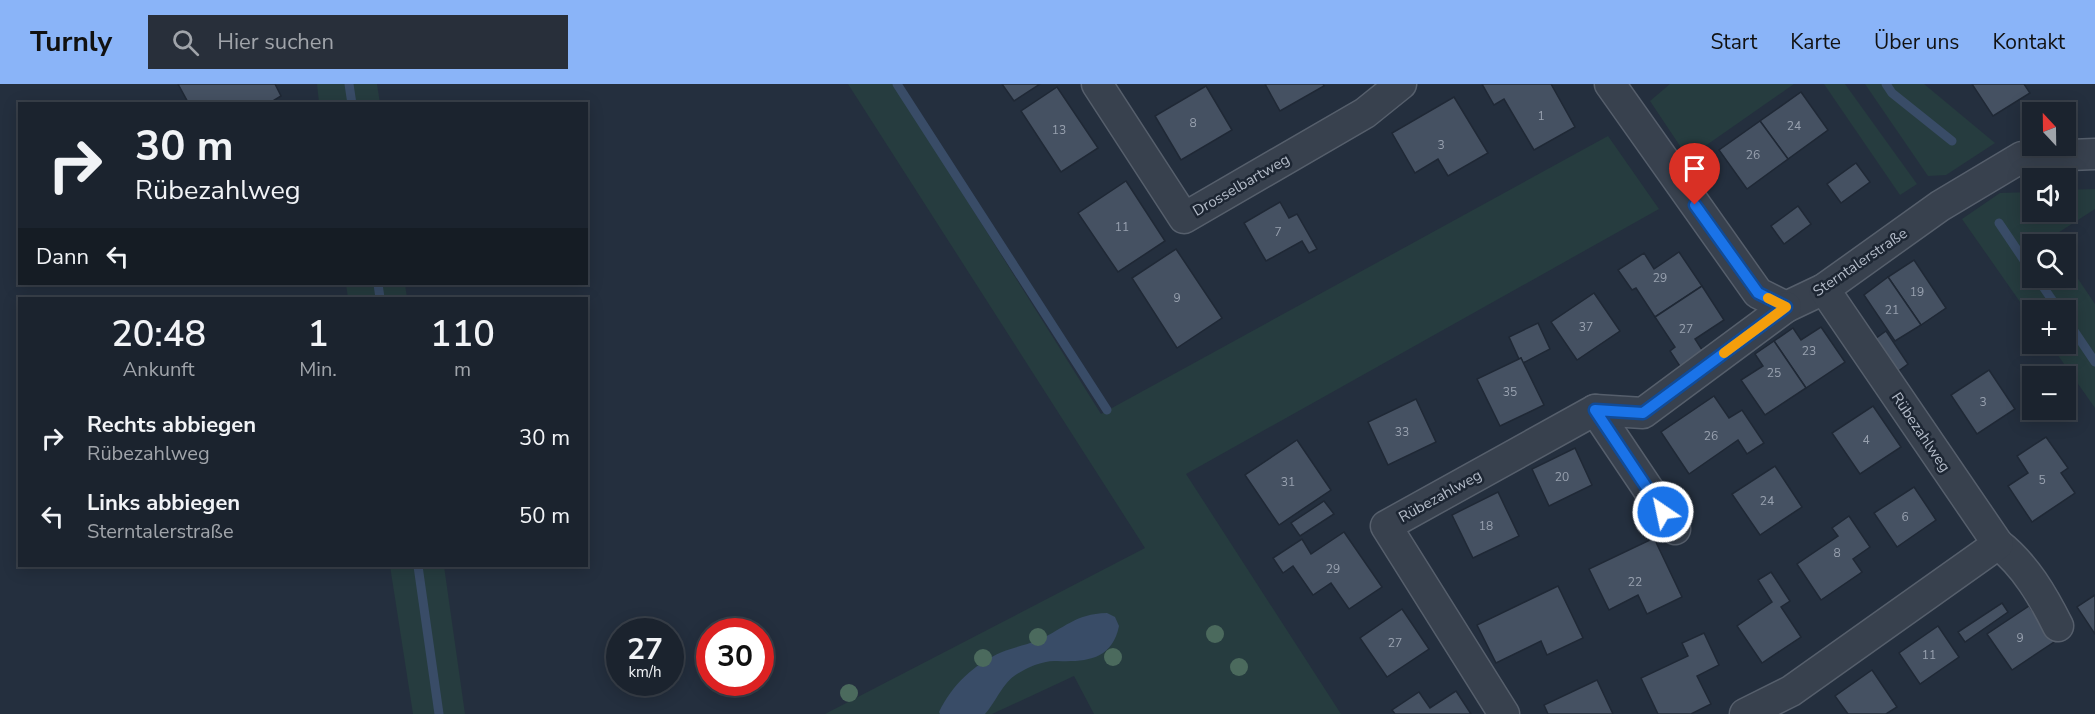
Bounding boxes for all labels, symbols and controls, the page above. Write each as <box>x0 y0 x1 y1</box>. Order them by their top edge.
search box <box>148 15 568 69</box>
text: Turnly <box>30 23 112 61</box>
icon: search <box>169 26 202 59</box>
text: Hier suchen <box>217 27 334 57</box>
text: Start <box>1710 28 1757 56</box>
text: Karte <box>1790 28 1841 56</box>
text: Über uns <box>1874 28 1959 56</box>
text: Kontakt <box>1992 28 2065 56</box>
north arrow <box>2022 102 2076 156</box>
map controls <box>2022 102 2076 420</box>
house number: 1 <box>1537 108 1545 124</box>
house number: 8 <box>1189 115 1197 131</box>
text: 30 m <box>135 118 234 175</box>
house number: 24 <box>1787 118 1801 134</box>
house number: 13 <box>1052 122 1066 138</box>
icon: right <box>36 126 114 204</box>
house number: 3 <box>1437 137 1445 153</box>
pin <box>1669 143 1720 205</box>
house number: 26 <box>1746 147 1760 163</box>
street label: Drosselbartweg <box>1189 149 1293 221</box>
icon: arrive <box>1678 152 1711 185</box>
button: sound <box>2022 168 2076 222</box>
text: Rübezahlweg <box>135 172 301 209</box>
house number: 11 <box>1115 219 1129 235</box>
street label: Sterntalerstraße <box>1809 223 1911 301</box>
house number: 7 <box>1274 224 1282 240</box>
button: search <box>2022 234 2076 288</box>
icon: left <box>101 240 134 273</box>
text: Dann <box>36 242 89 272</box>
house number: 29 <box>1653 270 1667 286</box>
house number: 19 <box>1910 284 1924 300</box>
house number: 9 <box>1173 290 1181 306</box>
button: + <box>2022 300 2076 354</box>
house number: 21 <box>1885 302 1899 318</box>
text: 20:48 <box>111 310 206 359</box>
text: 1 <box>307 310 329 359</box>
text: 110 <box>430 310 495 359</box>
house number: 37 <box>1579 319 1593 335</box>
house number: 27 <box>1679 321 1693 337</box>
house number: 23 <box>1802 343 1816 359</box>
text: Ankunft <box>123 356 194 383</box>
text: Min. <box>299 356 337 383</box>
text: m <box>454 356 471 383</box>
house number: 25 <box>1767 365 1781 381</box>
button: − <box>2022 366 2076 420</box>
house number: 35 <box>1503 384 1517 400</box>
street label: Rübezahlweg <box>1887 388 1955 476</box>
house number: 3 <box>1979 394 1987 410</box>
text: Rechts abbiegen <box>87 410 256 440</box>
icon: right <box>36 422 69 455</box>
text: 30 m <box>519 423 570 453</box>
house number: 33 <box>1395 424 1409 440</box>
house number: 26 <box>1704 428 1718 444</box>
house number: 4 <box>1862 432 1870 448</box>
text: Rübezahlweg <box>87 440 210 467</box>
street label: Rübezahlweg <box>1395 465 1485 527</box>
house number: 20 <box>1555 469 1569 485</box>
house number: 5 <box>2038 472 2046 488</box>
house number: 31 <box>1281 474 1295 490</box>
position arrow <box>1631 480 1695 544</box>
text: Links abbiegen <box>87 488 240 518</box>
house number: 24 <box>1760 493 1774 509</box>
icon: left <box>36 500 69 533</box>
text: 50 m <box>519 501 570 531</box>
house number: 6 <box>1901 509 1909 525</box>
text: Sterntalerstraße <box>87 518 234 545</box>
house number: 18 <box>1479 518 1493 534</box>
house number: 8 <box>1833 545 1841 561</box>
house number: 29 <box>1326 561 1340 577</box>
house number: 22 <box>1628 574 1642 590</box>
speed limit sign: 30 <box>696 618 774 696</box>
text: 27 <box>627 629 663 670</box>
house number: 9 <box>2016 630 2024 646</box>
house number: 27 <box>1388 635 1402 651</box>
house number: 11 <box>1922 647 1936 663</box>
text: km/h <box>628 662 662 682</box>

